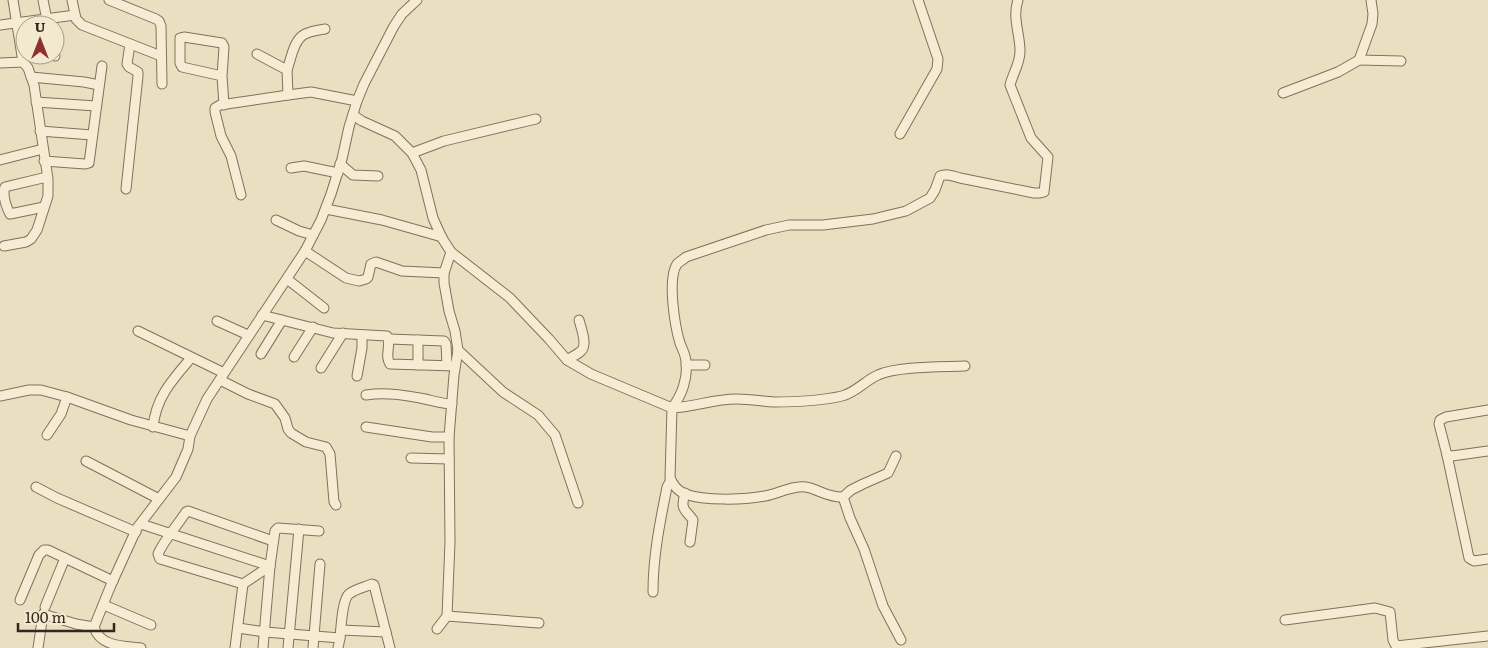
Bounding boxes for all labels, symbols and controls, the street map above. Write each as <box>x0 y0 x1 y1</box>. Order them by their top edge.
north arrow <box>15 15 65 65</box>
text: U <box>34 16 46 36</box>
scale bar <box>18 600 114 632</box>
text: 100 m <box>25 605 66 628</box>

